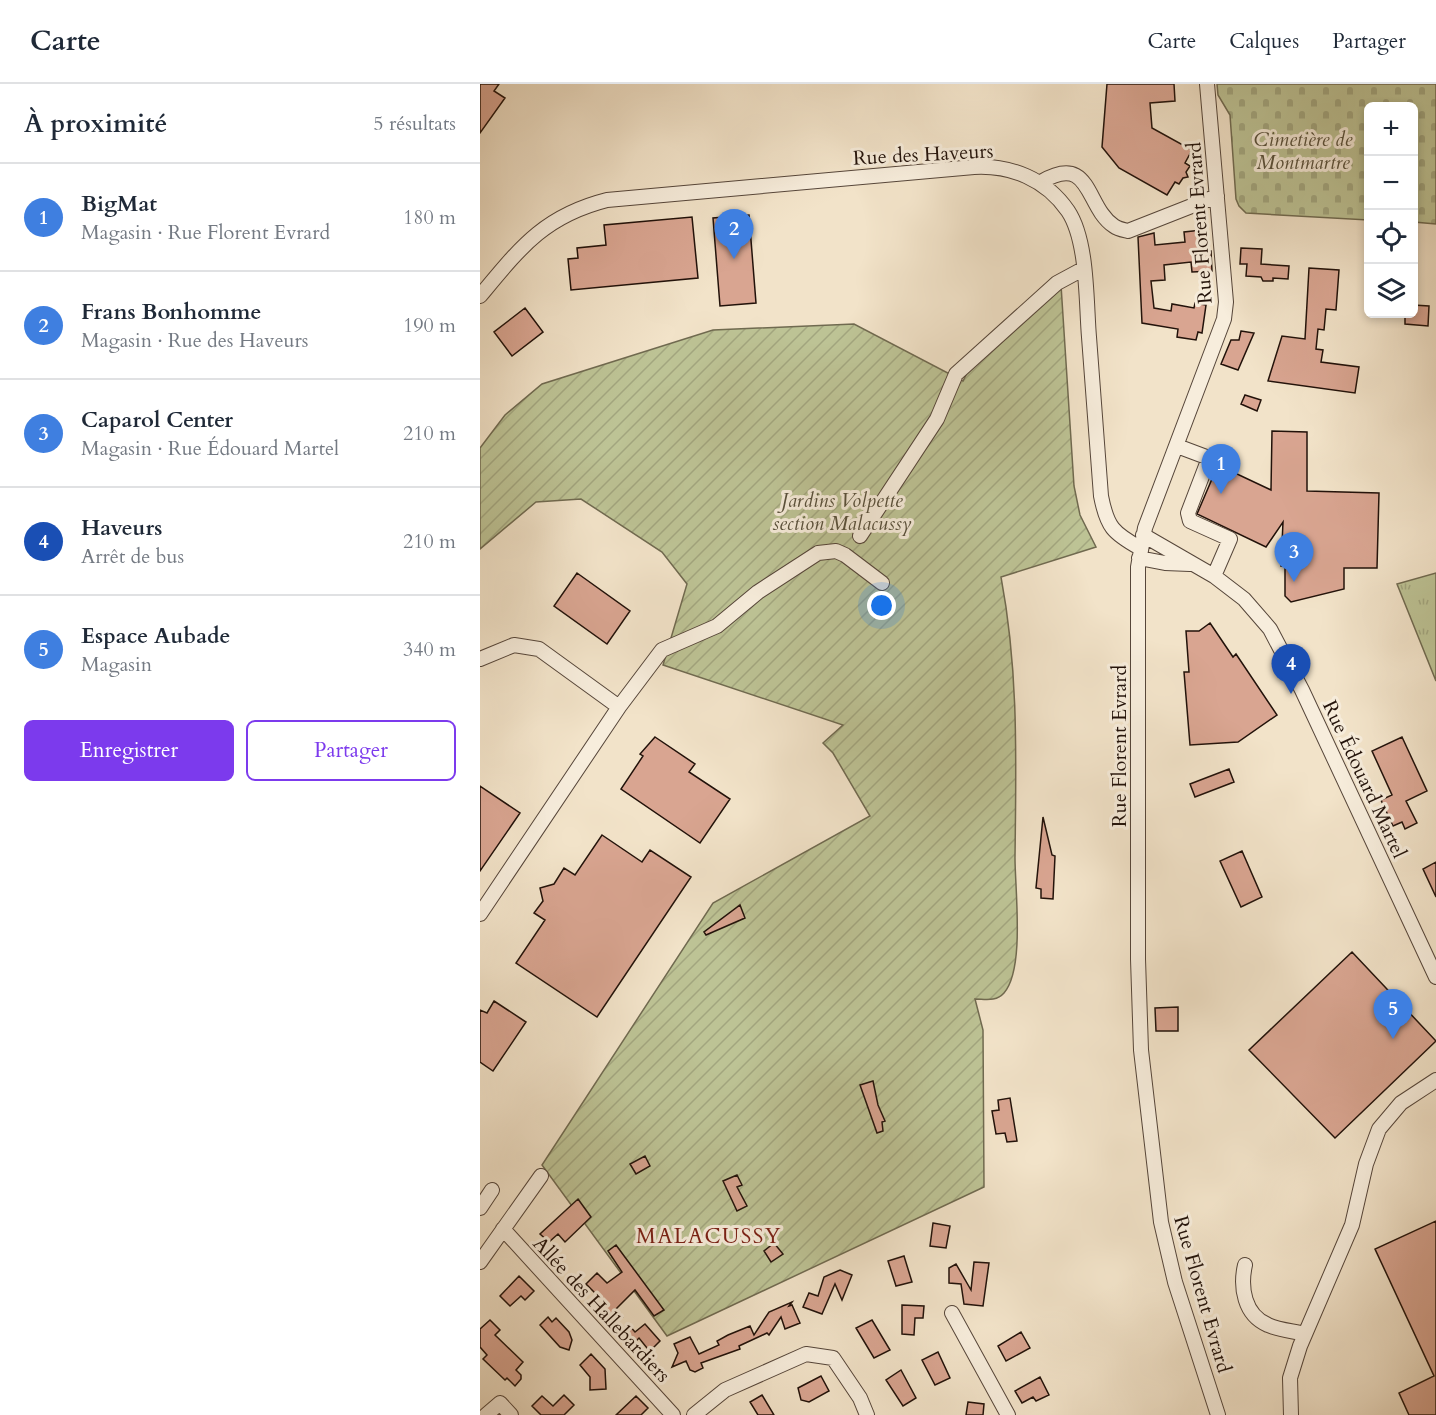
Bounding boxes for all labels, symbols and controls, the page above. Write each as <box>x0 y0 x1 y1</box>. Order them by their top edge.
text: Carte <box>30 22 101 60</box>
text: Carte <box>1147 27 1196 56</box>
text: Calques <box>1229 27 1299 56</box>
text: Partager <box>1332 27 1406 56</box>
map controls <box>1364 102 1418 318</box>
button: + <box>1364 102 1418 156</box>
text: À proximité <box>24 106 167 141</box>
text: 5 résultats <box>373 110 456 137</box>
park label: Cimetière de Montmartre <box>1254 126 1353 176</box>
street label: Rue des Haveurs <box>852 137 994 172</box>
street label: Rue Florent Evrard <box>1180 141 1219 305</box>
button: − <box>1364 156 1418 210</box>
text: BigMat <box>81 189 157 219</box>
text: 1 <box>38 204 49 231</box>
text: 180 m <box>403 204 456 231</box>
pin: 2 <box>714 210 754 259</box>
button: locate <box>1364 210 1418 264</box>
text: Magasin · Rue Florent Evrard <box>81 219 330 246</box>
button: layers <box>1364 264 1418 318</box>
text: Frans Bonhomme <box>81 297 261 327</box>
text: 2 <box>38 312 49 339</box>
text: 190 m <box>403 312 456 339</box>
text: Magasin · Rue des Haveurs <box>81 327 308 354</box>
text: Caparol Center <box>81 405 233 435</box>
text: 3 <box>38 420 49 447</box>
text: 210 m <box>403 420 456 447</box>
text: Magasin · Rue Édouard Martel <box>81 435 339 462</box>
pin: 1 <box>1202 444 1240 494</box>
park label: Jardins Volpette section Malacussy <box>773 487 912 537</box>
text: Haveurs <box>81 513 162 543</box>
text: 4 <box>38 528 49 555</box>
text: 210 m <box>403 528 456 555</box>
pin: 3 <box>1274 532 1314 582</box>
text: Arrêt de bus <box>81 543 184 570</box>
your location <box>867 591 896 620</box>
text: Espace Aubade <box>81 621 230 651</box>
text: 5 <box>38 636 49 663</box>
text: 340 m <box>403 636 456 663</box>
pin: 4 <box>1272 644 1310 694</box>
text: Magasin <box>81 651 152 678</box>
street label: Rue Florent Evrard <box>1106 664 1133 827</box>
street label: Rue Édouard Martel <box>1316 696 1413 863</box>
button: Enregistrer <box>24 720 234 781</box>
button: Partager <box>246 720 456 781</box>
pin: 5 <box>1374 990 1412 1039</box>
street label: Rue Florent Evrard <box>1167 1212 1238 1376</box>
district label: MALACUSSY <box>636 1222 782 1251</box>
street label: Allée des Hallebardiers <box>527 1231 676 1388</box>

